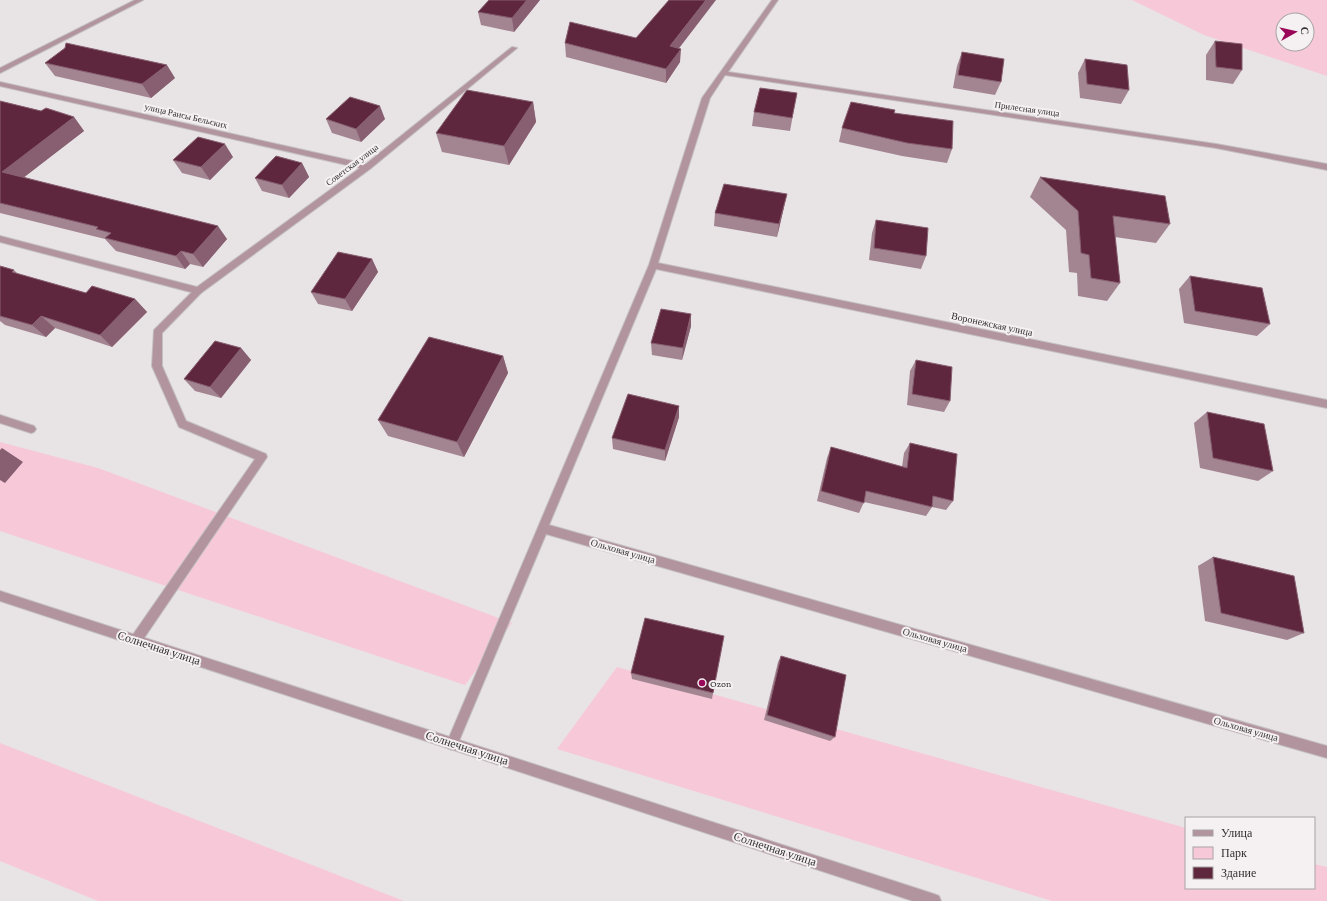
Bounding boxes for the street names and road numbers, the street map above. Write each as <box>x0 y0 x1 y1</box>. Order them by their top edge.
street label: Прилесная улица <box>994 99 1060 119</box>
street label: улица Раисы Бельских <box>144 102 229 131</box>
street label: Советская улица <box>324 142 380 188</box>
street label: Воронежская улица <box>950 310 1034 338</box>
street label: Ольховая улица <box>589 537 657 566</box>
street label: Ольховая улица <box>901 626 969 655</box>
street label: Солнечная улица <box>116 628 203 668</box>
street label: Ольховая улица <box>1212 715 1280 744</box>
street label: Солнечная улица <box>424 728 511 768</box>
street label: Солнечная улица <box>732 829 819 869</box>

